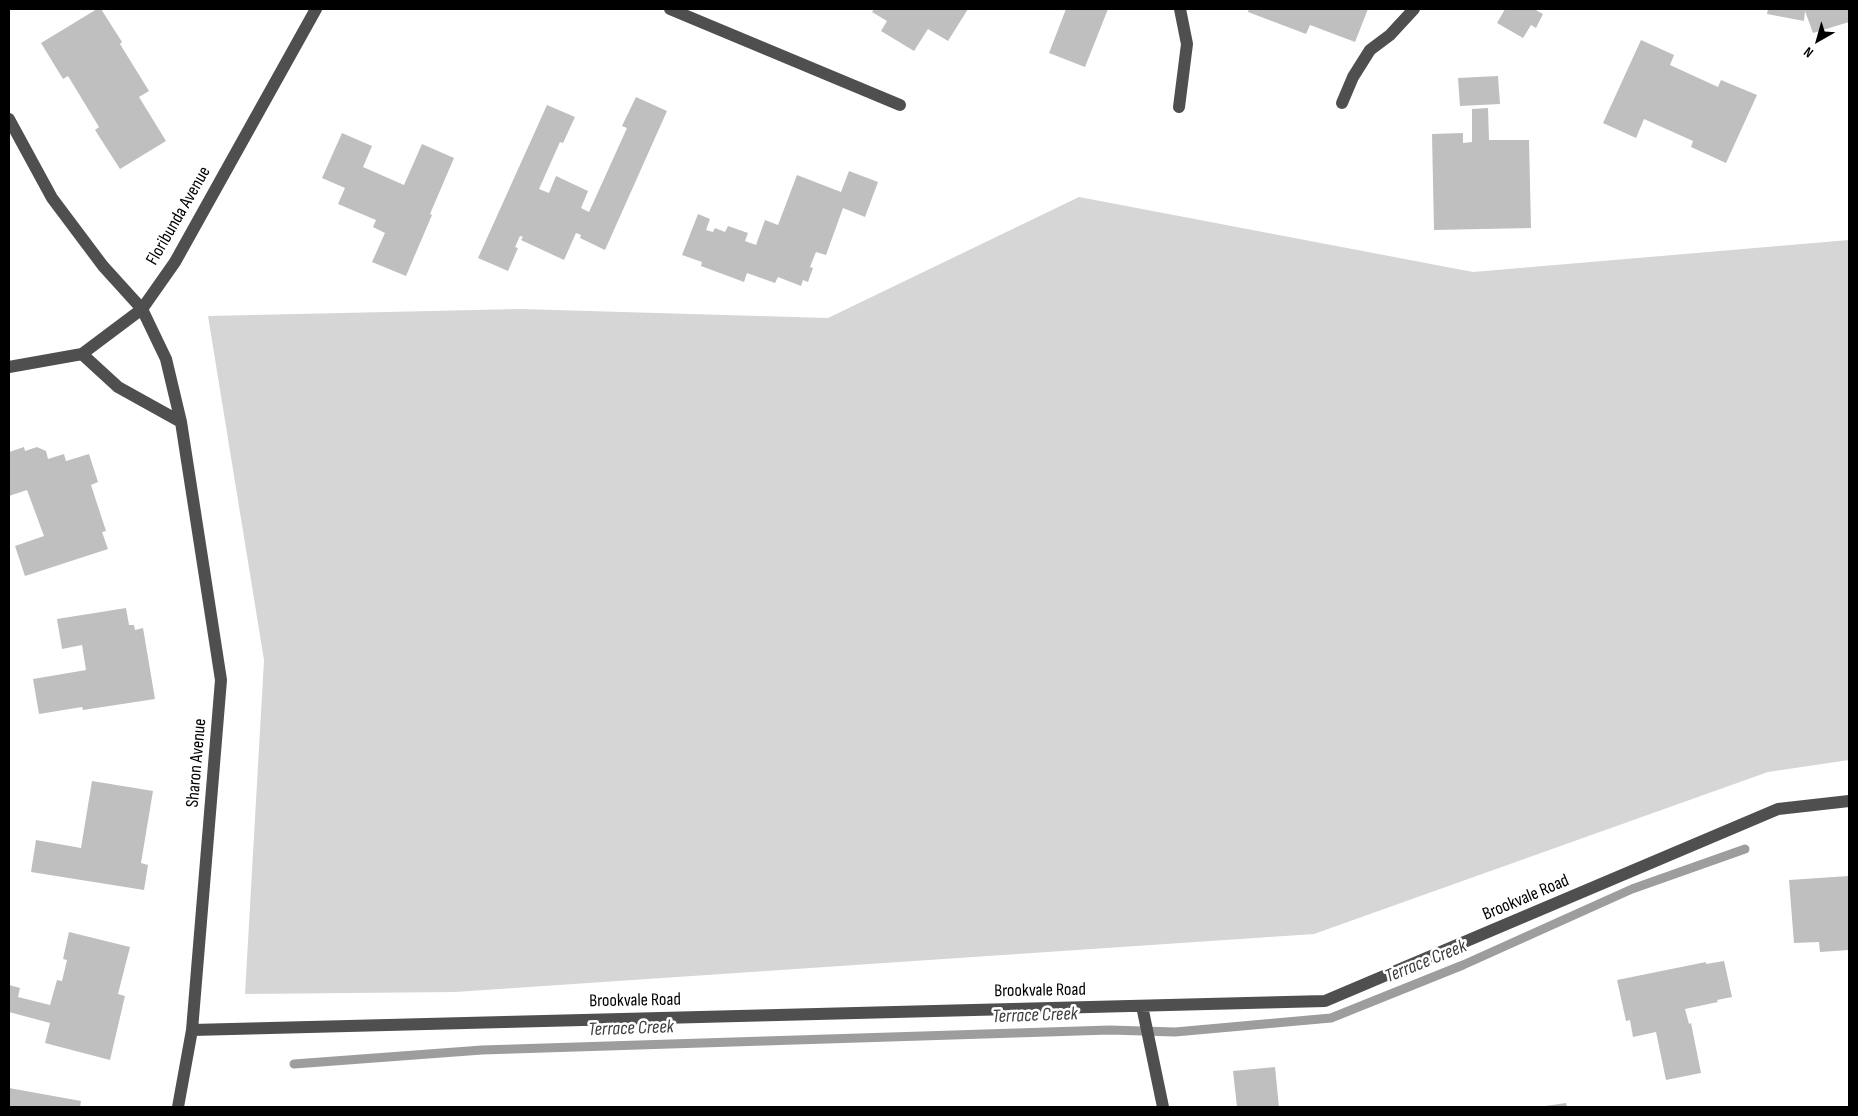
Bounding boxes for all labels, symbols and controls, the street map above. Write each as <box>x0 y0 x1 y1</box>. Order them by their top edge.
north arrow <box>1793 15 1843 65</box>
text: N <box>1800 43 1817 61</box>
street label: Floribunda Avenue <box>142 163 216 269</box>
street label: Sharon Avenue <box>182 718 212 808</box>
street label: Brookvale Road <box>1480 870 1572 926</box>
water label: Terrace Creek <box>1382 935 1470 989</box>
street label: Brookvale Road <box>994 979 1086 1003</box>
street label: Brookvale Road <box>589 989 681 1013</box>
water label: Terrace Creek <box>992 1003 1078 1029</box>
water label: Terrace Creek <box>588 1016 674 1042</box>

